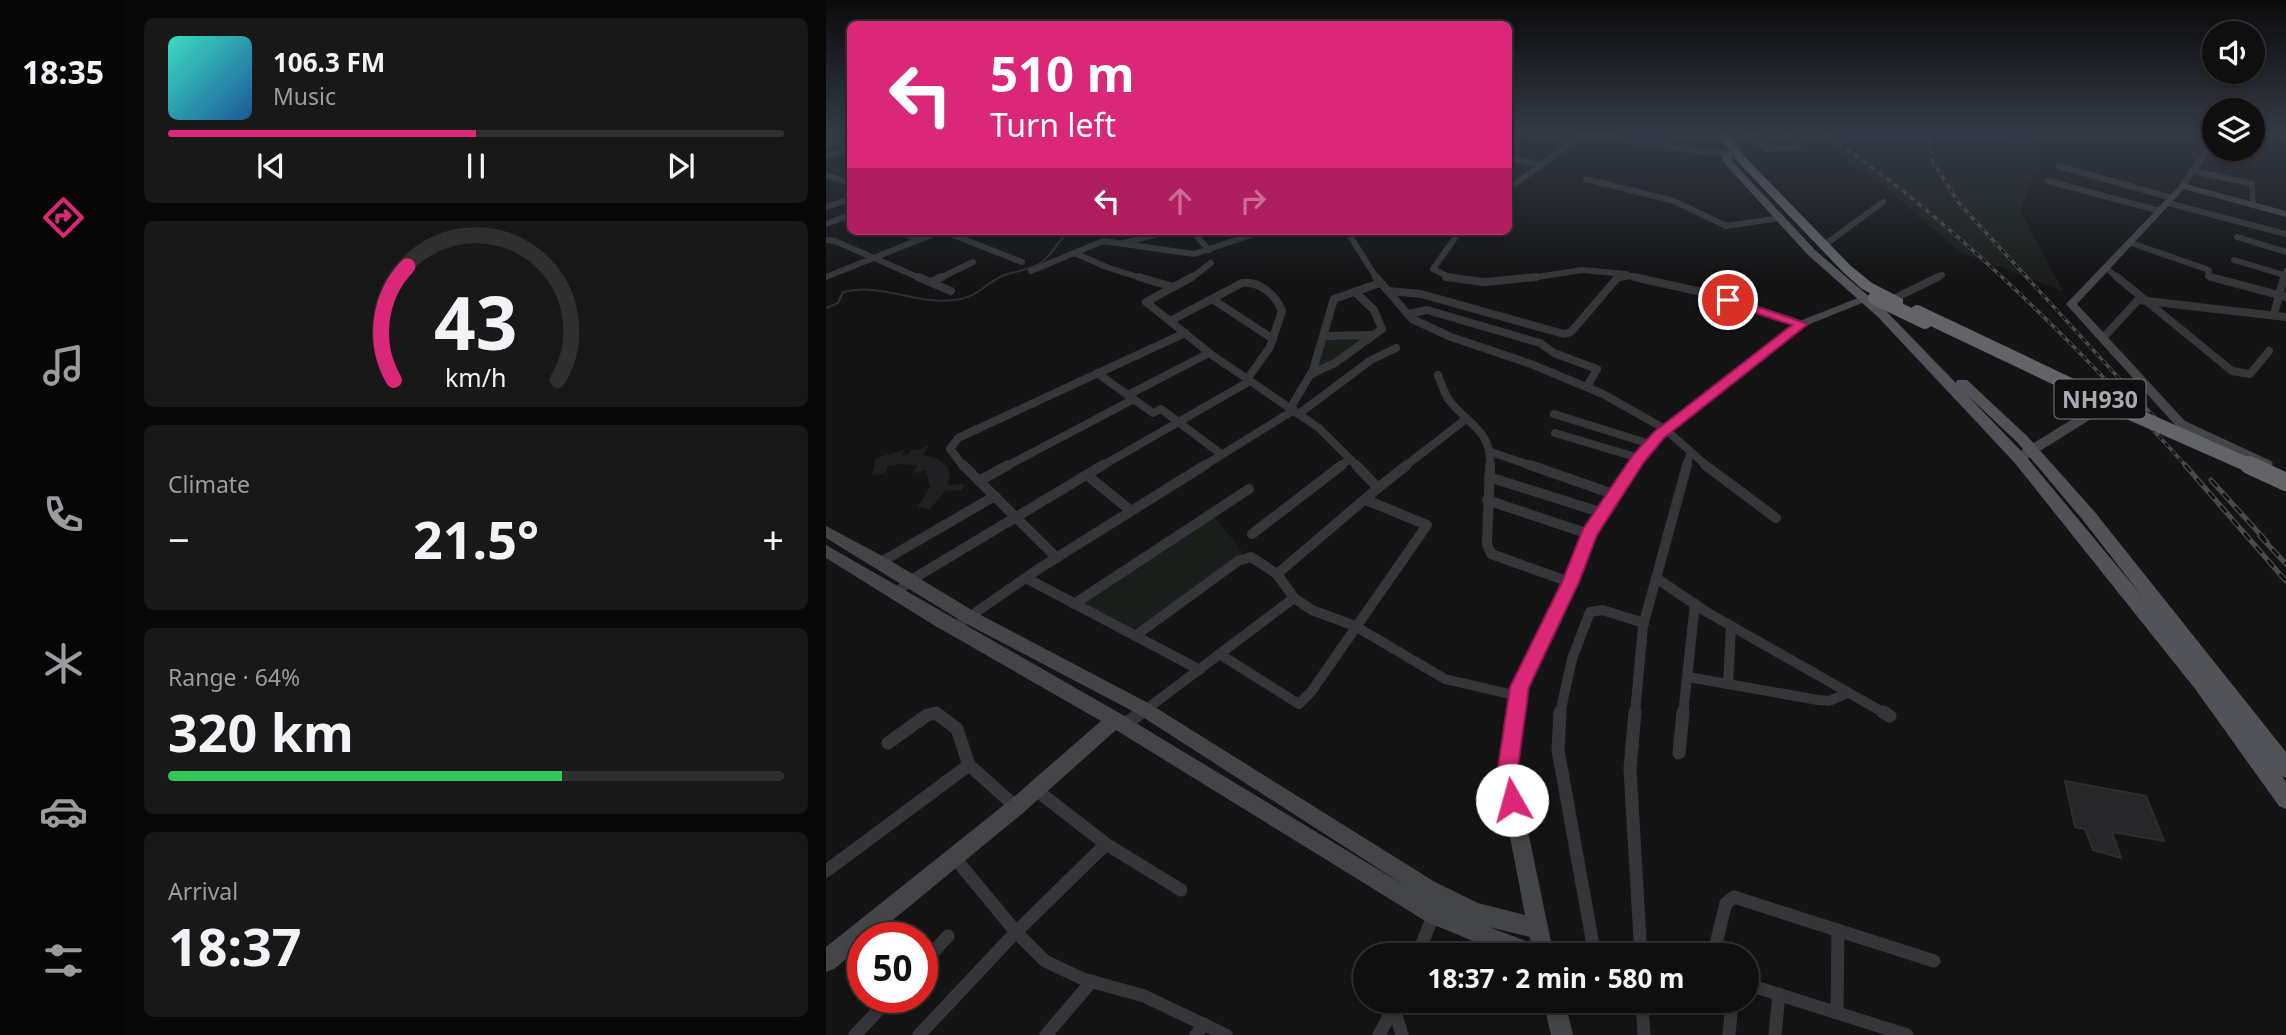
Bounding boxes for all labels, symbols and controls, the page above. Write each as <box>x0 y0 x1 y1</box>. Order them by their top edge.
map controls <box>2202 21 2265 161</box>
button: sound <box>2202 21 2265 84</box>
text: 510 m <box>990 40 1135 106</box>
text: 106.3 FM <box>273 44 385 80</box>
icon: left <box>875 49 966 140</box>
text: 18:35 <box>22 50 104 93</box>
text: Music <box>273 80 336 112</box>
button: layers <box>2202 98 2265 161</box>
text: Turn left <box>990 103 1116 146</box>
icon: previous <box>252 147 290 185</box>
icon: pause <box>457 147 495 185</box>
icon: next <box>662 147 700 185</box>
icon: left <box>1088 182 1126 220</box>
icon: ahead <box>1161 182 1199 220</box>
icon: right <box>1234 182 1272 220</box>
icon: directions <box>39 193 88 242</box>
pin <box>1698 270 1758 330</box>
text: 43 <box>434 273 518 372</box>
icon: arrive <box>1709 281 1747 319</box>
icon: music <box>39 341 88 390</box>
text: km/h <box>445 360 507 394</box>
road number: NH930 <box>2054 380 2146 418</box>
text: Climate <box>168 468 250 500</box>
icon: phone <box>39 490 88 539</box>
text: 21.5° <box>413 503 539 574</box>
text: − <box>168 513 190 565</box>
text: + <box>762 513 784 565</box>
icon: climate <box>39 639 88 688</box>
text: Range · 64% <box>168 661 300 693</box>
text: 320 km <box>168 696 354 767</box>
position arrow <box>1475 763 1549 837</box>
icon: car <box>39 787 88 836</box>
text: Arrival <box>168 875 238 907</box>
text: 18:37 <box>168 910 302 981</box>
speed limit sign: 50 <box>847 922 938 1013</box>
icon: filters <box>39 936 88 985</box>
text: 18:37 · 2 min · 580 m <box>1428 960 1684 996</box>

